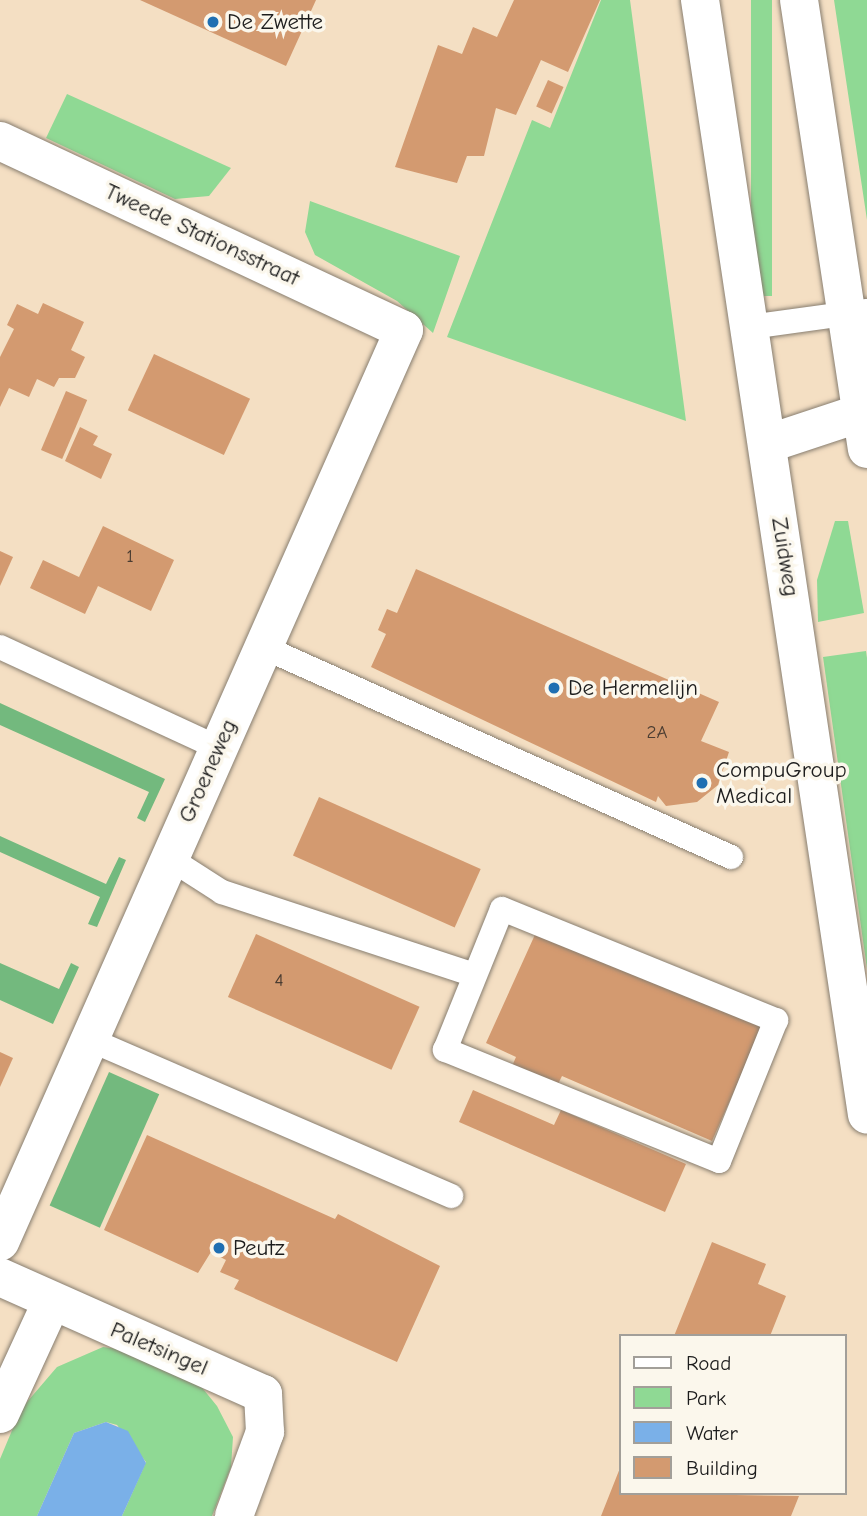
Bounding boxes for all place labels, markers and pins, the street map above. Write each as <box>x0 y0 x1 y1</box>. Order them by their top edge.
place label: De Zwette <box>227 8 323 36</box>
marker: De Zwette <box>205 14 221 30</box>
place label: De Hermelijn <box>568 674 698 702</box>
marker: De Hermelijn <box>546 680 562 696</box>
place label: CompuGroup Medical <box>716 756 847 810</box>
marker: CompuGroup Medical <box>694 775 710 791</box>
place label: Peutz <box>233 1234 285 1262</box>
marker: Peutz <box>211 1240 227 1256</box>

